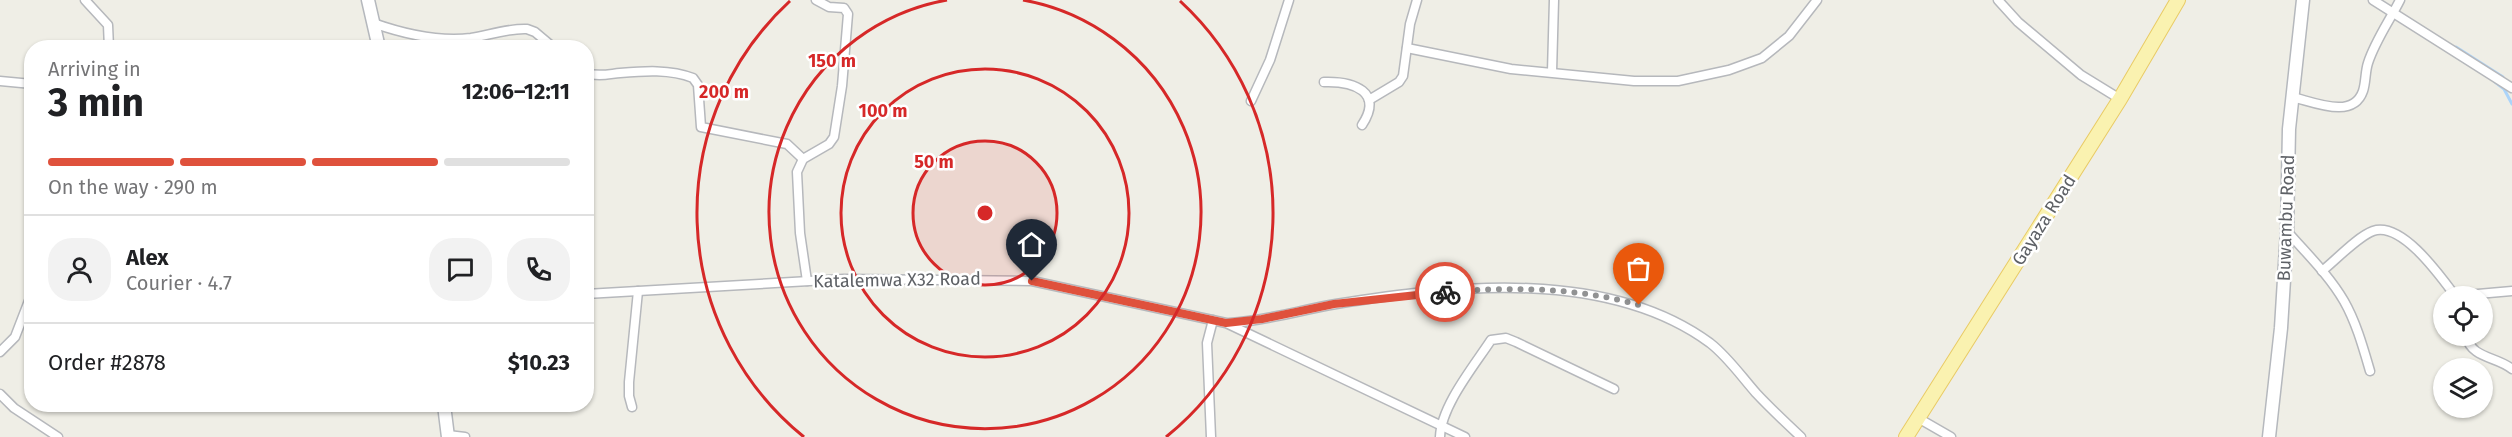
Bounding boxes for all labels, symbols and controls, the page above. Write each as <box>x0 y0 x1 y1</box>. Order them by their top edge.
text: 150 m <box>808 50 856 72</box>
text: Arriving in <box>48 57 141 81</box>
text: 12:06–12:11 <box>462 78 570 105</box>
text: 3 min <box>48 80 144 126</box>
text: 200 m <box>699 81 749 103</box>
text: 100 m <box>859 100 907 122</box>
text: 50 m <box>914 151 954 173</box>
street label: Buwambu Road <box>2273 154 2299 282</box>
street label: Gayaza Road <box>2007 171 2081 269</box>
text: On the way · 290 m <box>48 175 218 199</box>
centre of rings <box>975 203 995 223</box>
pin <box>1006 219 1057 281</box>
icon: home <box>1015 228 1048 261</box>
button: person <box>48 238 111 301</box>
button: chat <box>429 238 492 301</box>
button: phone <box>507 238 570 301</box>
pin <box>1613 243 1664 305</box>
text: Alex <box>126 244 169 271</box>
icon: bag <box>1622 252 1655 285</box>
courier <box>1415 262 1475 322</box>
street label: Katalemwa X32 Road <box>813 268 981 292</box>
text: Courier · 4.7 <box>126 271 232 295</box>
icon: bike <box>1429 276 1462 309</box>
map controls <box>2433 286 2493 418</box>
button: locate <box>2433 286 2493 346</box>
text: Order #2878 <box>48 349 166 376</box>
text: $10.23 <box>508 349 570 376</box>
button: layers <box>2433 358 2493 418</box>

